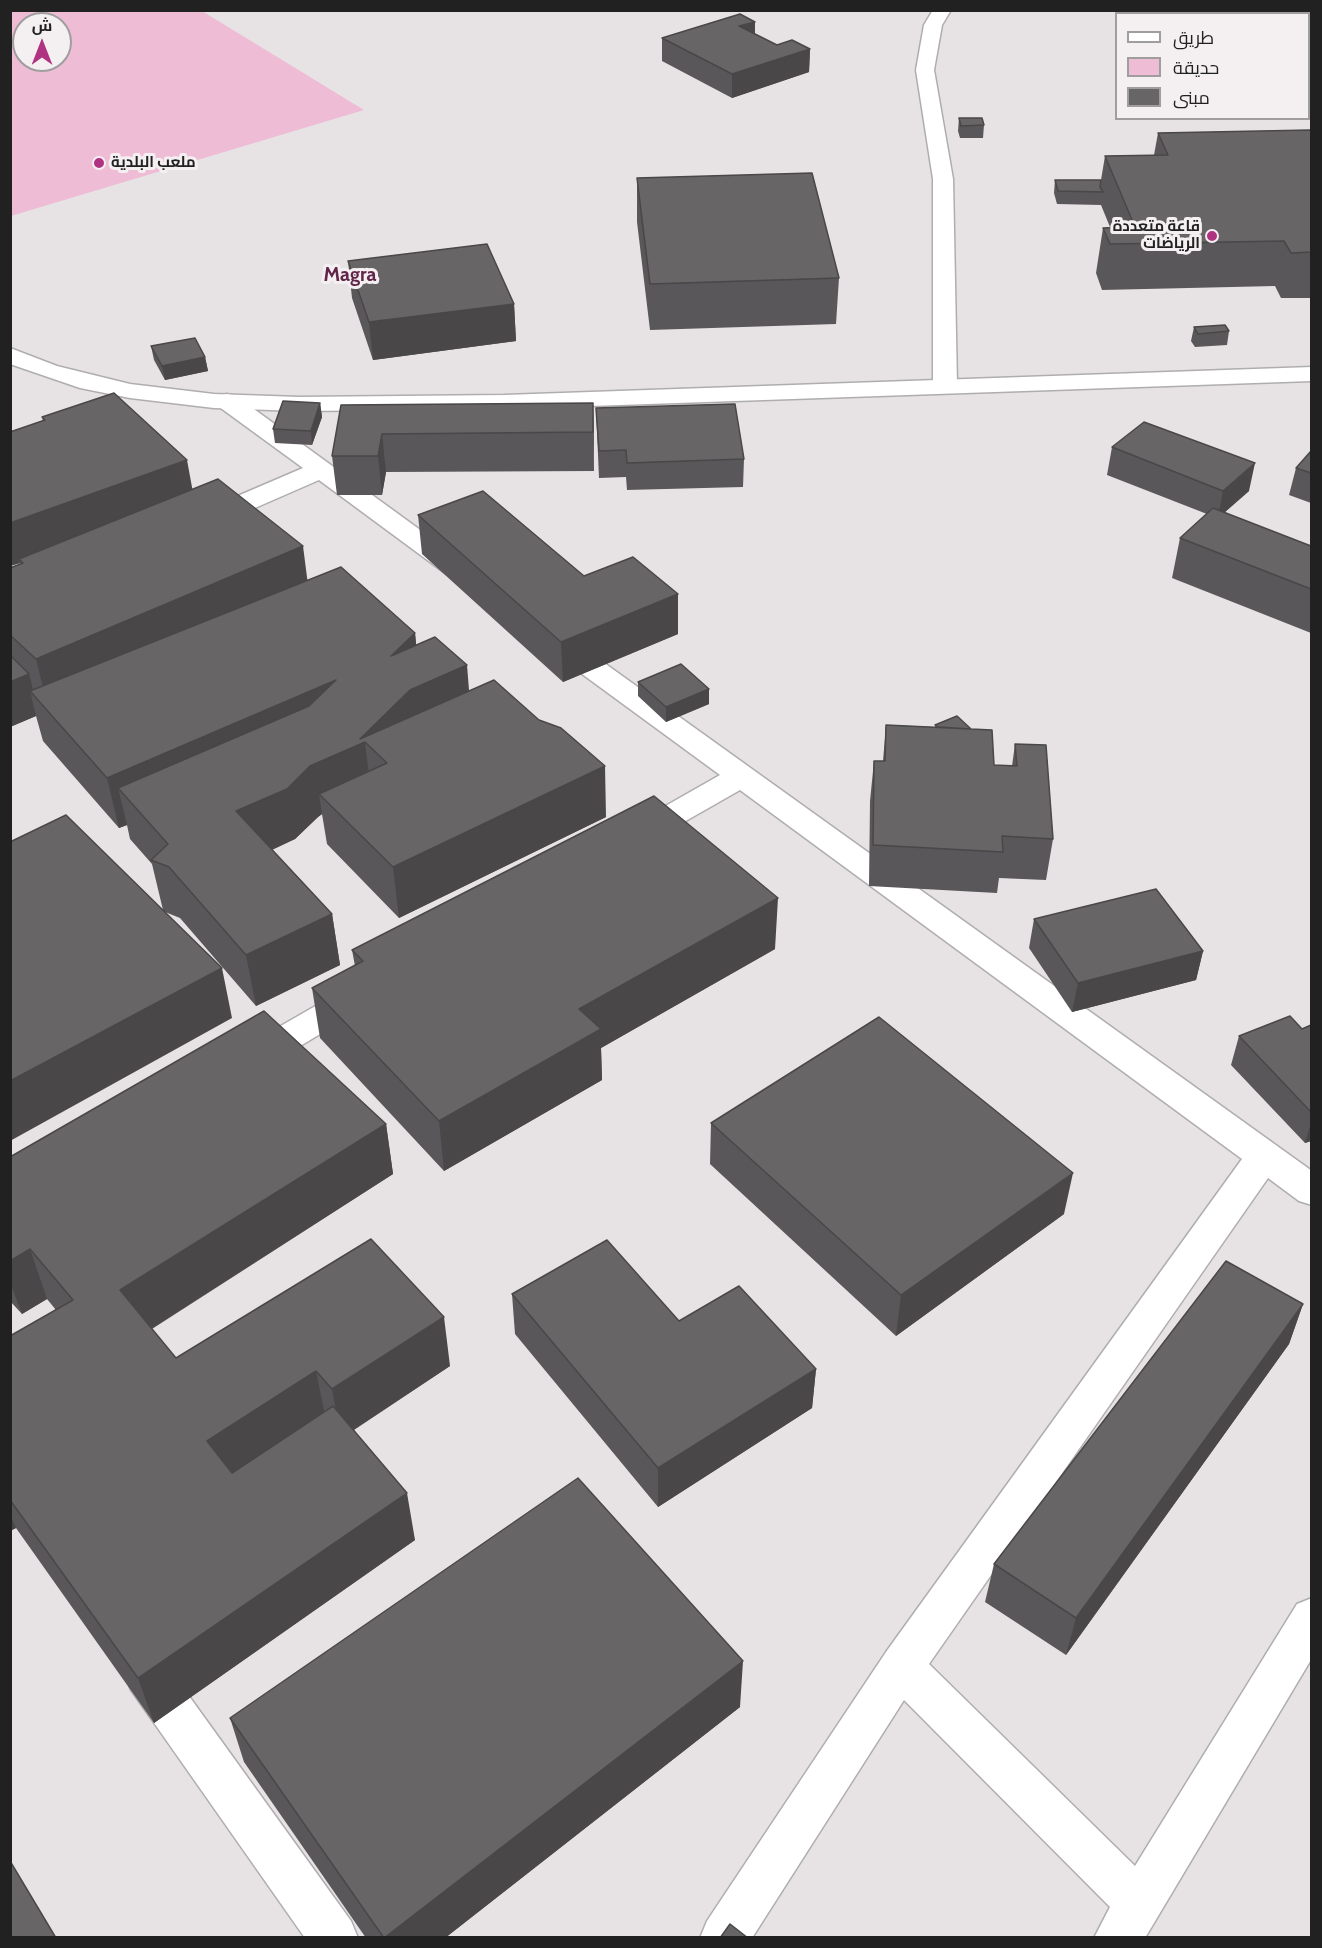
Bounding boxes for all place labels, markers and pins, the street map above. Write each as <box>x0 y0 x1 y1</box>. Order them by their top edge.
place label: ملعب البلدية <box>111 154 196 172</box>
marker: ملعب البلدية <box>92 156 106 170</box>
place label: قاعة متعددة الرياضات <box>1113 218 1200 253</box>
marker: قاعة متعددة الرياضات <box>1205 229 1219 243</box>

